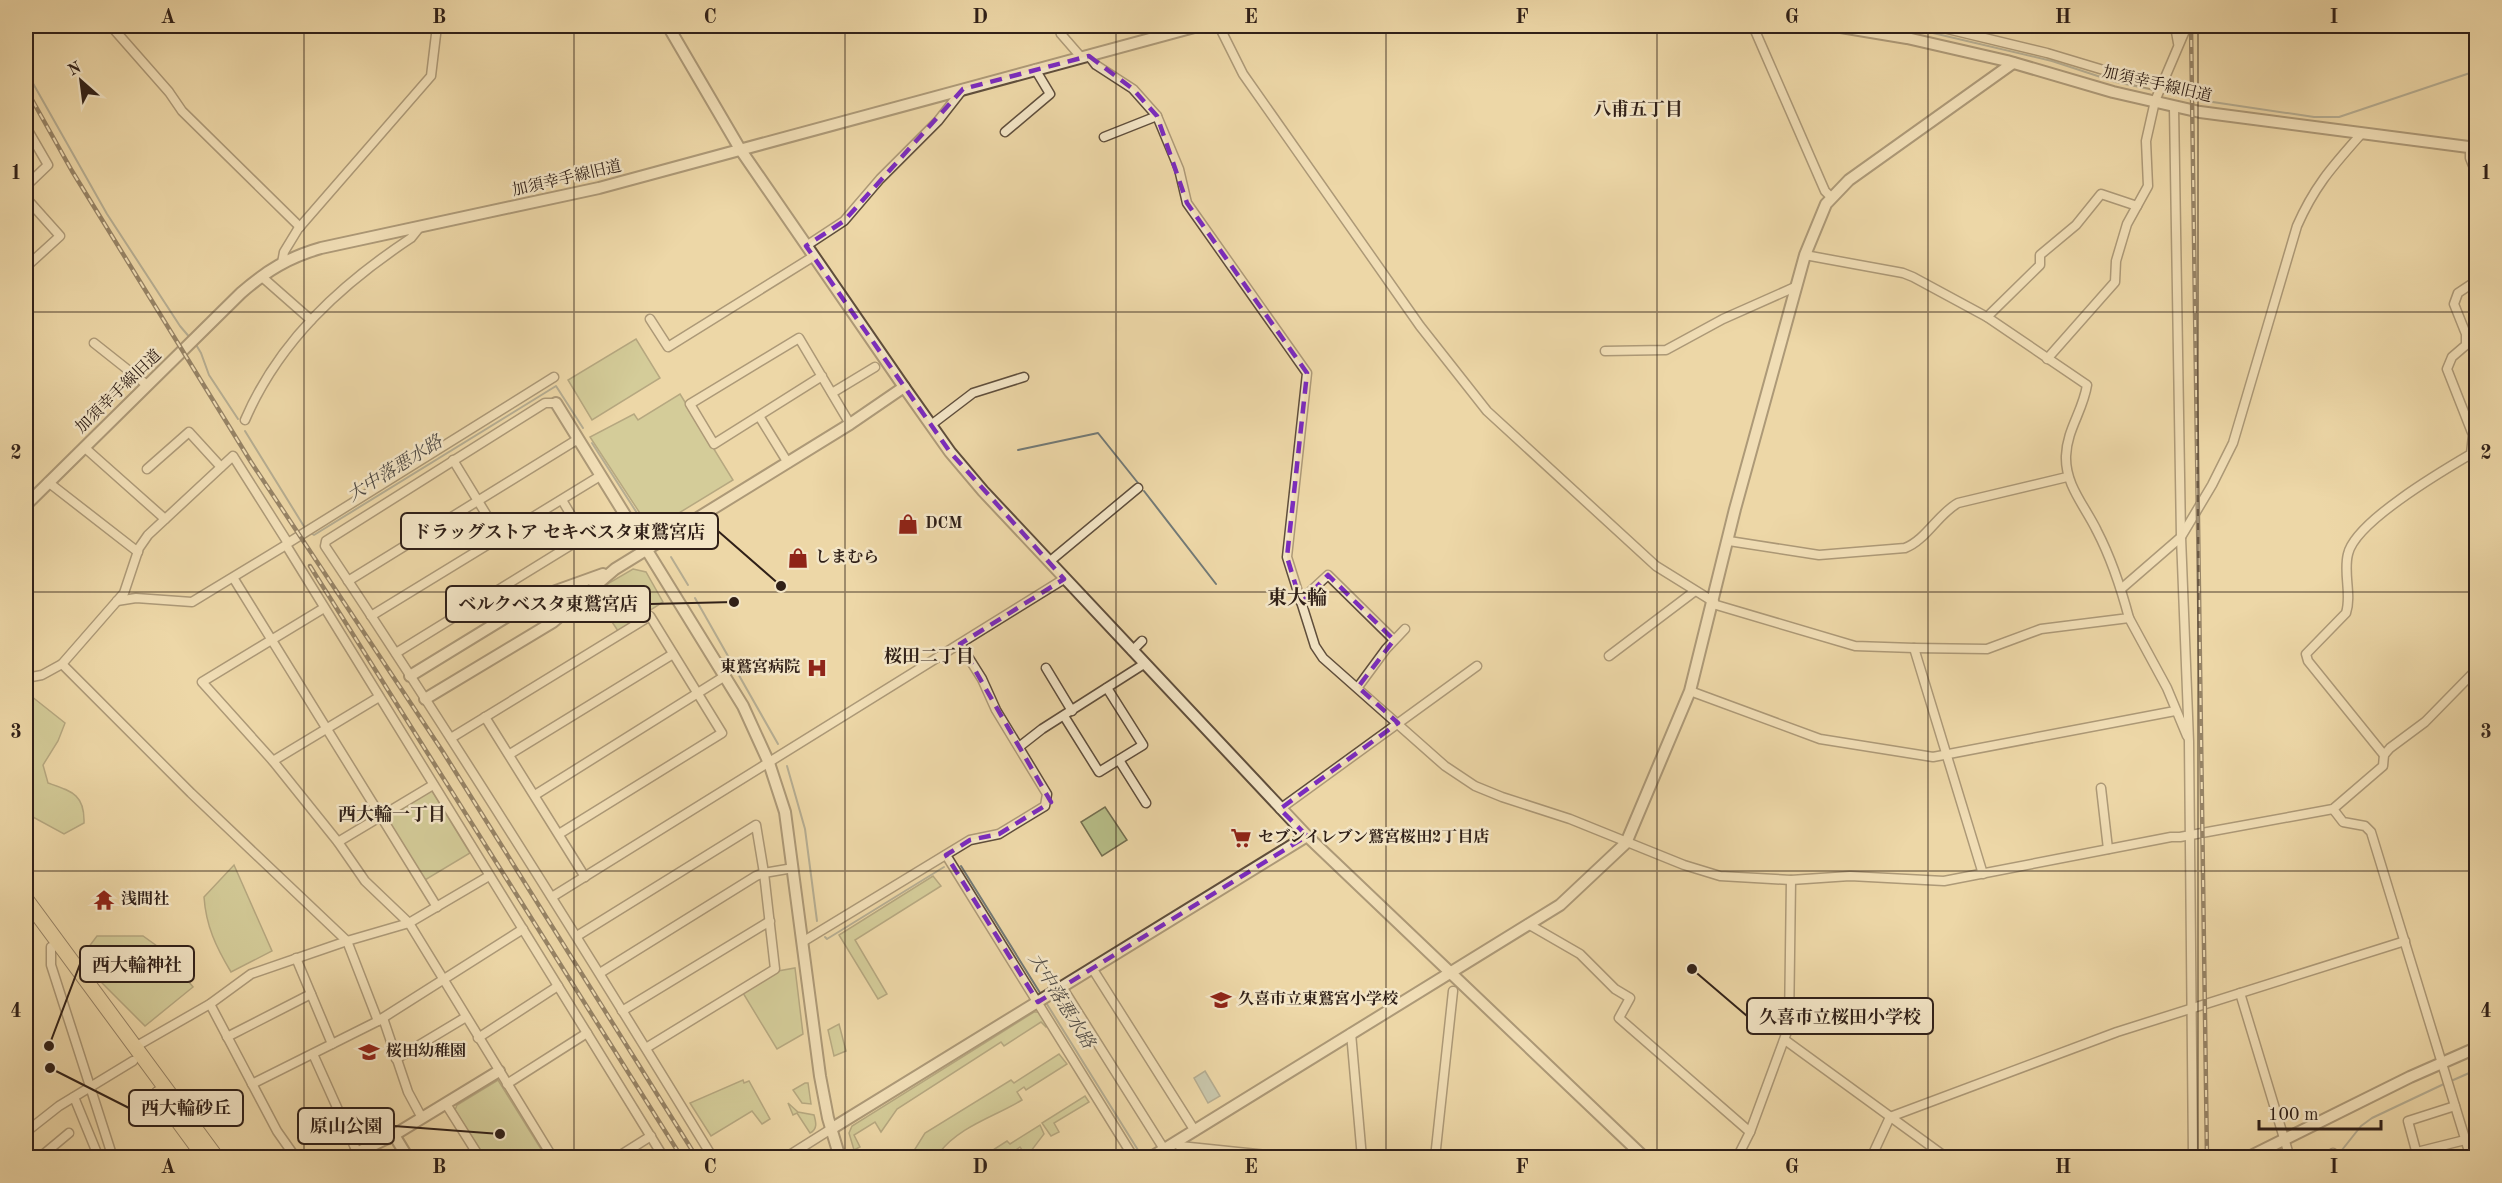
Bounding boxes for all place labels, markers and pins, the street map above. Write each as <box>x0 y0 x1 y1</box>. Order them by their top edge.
shop icon: DCM <box>896 512 920 536</box>
callout: ドラッグストア セキベスタ東鷲宮店 <box>401 513 718 549</box>
place label: DCM <box>925 516 962 532</box>
shop icon: しまむら <box>786 546 810 570</box>
place label: しまむら <box>815 549 879 566</box>
callout: ベルクベスタ東鷲宮店 <box>446 586 650 622</box>
hospital icon: 東鷲宮病院 <box>805 656 829 680</box>
place label: 東鷲宮病院 <box>720 658 800 676</box>
supermarket icon: セブンイレブン鷲宮桜田2丁目店 <box>1229 826 1253 850</box>
place label: セブンイレブン鷲宮桜田2丁目店 <box>1258 828 1489 846</box>
temple icon: 浅間社 <box>92 888 116 912</box>
place label: 浅間社 <box>121 890 169 908</box>
callout: 西大輪神社 <box>80 946 194 982</box>
school or university icon: 久喜市立東鷲宮小学校 <box>1209 988 1233 1012</box>
place label: 久喜市立東鷲宮小学校 <box>1238 990 1399 1008</box>
callout: 久喜市立桜田小学校 <box>1747 998 1933 1034</box>
school or university icon: 桜田幼稚園 <box>357 1040 381 1064</box>
place label: 桜田幼稚園 <box>386 1042 466 1060</box>
callout: 西大輪砂丘 <box>129 1090 243 1126</box>
callout: 原山公園 <box>298 1108 394 1144</box>

